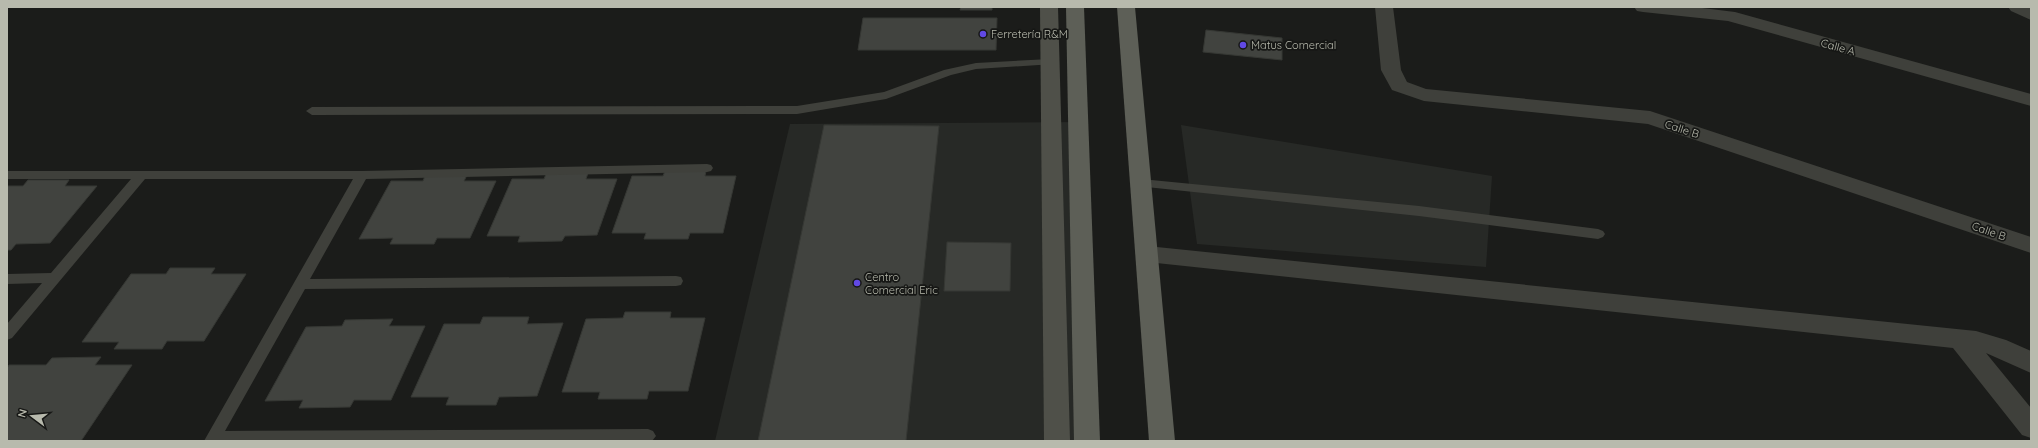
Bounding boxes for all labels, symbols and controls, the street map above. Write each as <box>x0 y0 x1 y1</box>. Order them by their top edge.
place label: Ferretería R&M <box>991 27 1068 41</box>
marker: Ferretería R&M <box>978 29 988 39</box>
street label: Calle A <box>1819 36 1857 58</box>
place label: Matus Comercial <box>1251 38 1336 52</box>
marker: Matus Comercial <box>1238 40 1248 50</box>
street label: Calle B <box>1663 117 1701 141</box>
street label: Calle B <box>1970 219 2008 243</box>
place label: Centro Comercial Eric <box>865 270 938 297</box>
marker: Centro Comercial Eric <box>852 278 862 288</box>
north arrow <box>12 396 52 436</box>
text: N <box>15 407 30 419</box>

